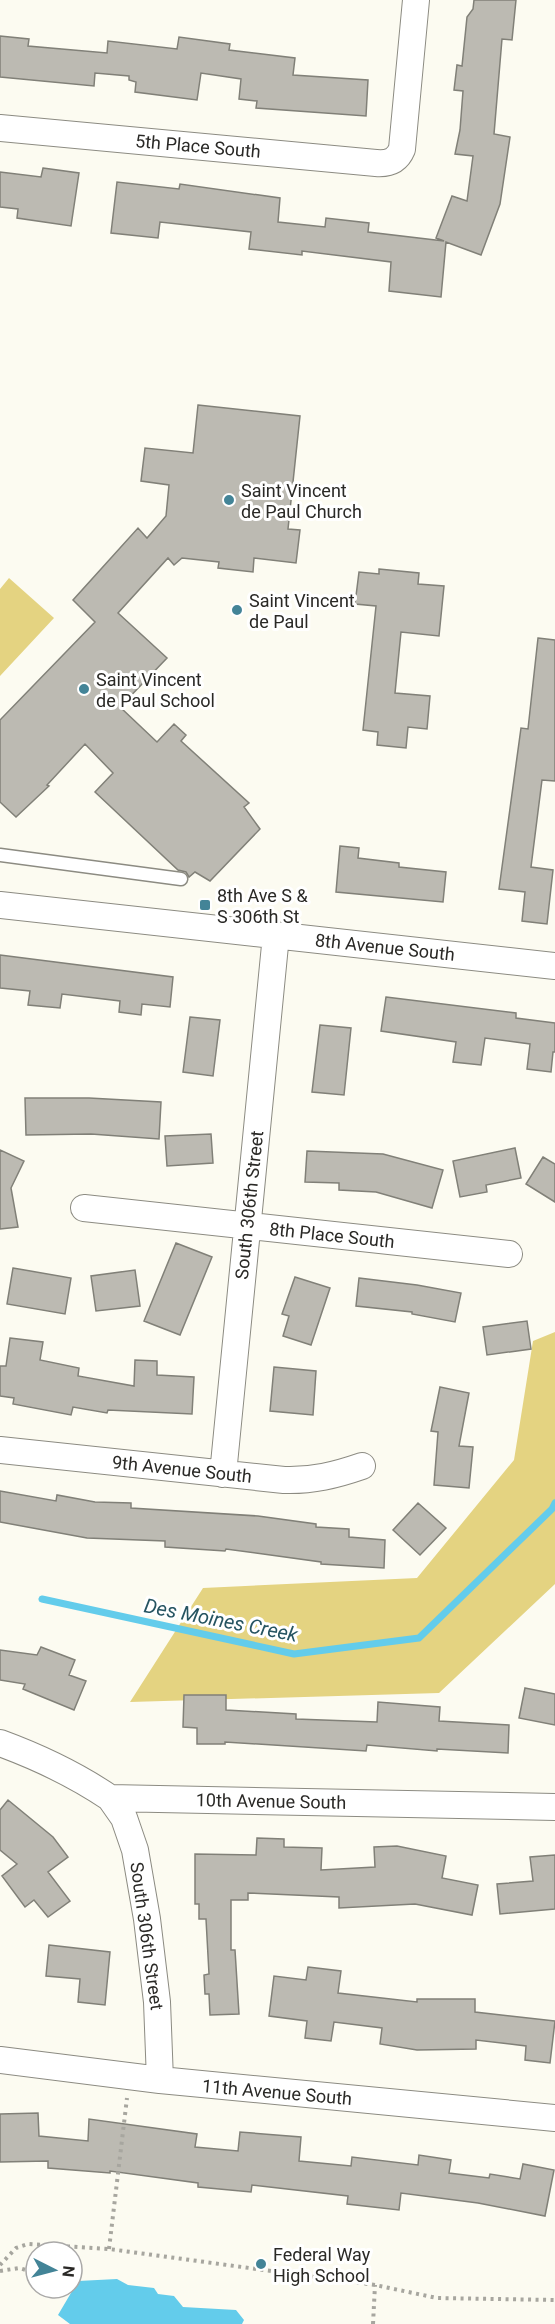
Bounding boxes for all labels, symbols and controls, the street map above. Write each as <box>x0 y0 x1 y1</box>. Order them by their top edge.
street label: 5th Place South <box>134 130 262 162</box>
place label: Saint Vincent de Paul Church <box>241 480 362 522</box>
marker: Saint Vincent de Paul Church <box>222 493 236 507</box>
place label: Saint Vincent de Paul <box>249 590 355 632</box>
marker: Saint Vincent de Paul <box>230 603 244 617</box>
place label: Saint Vincent de Paul School <box>96 669 215 711</box>
marker: Saint Vincent de Paul School <box>77 682 91 696</box>
place label: 8th Ave S & S 306th St <box>217 885 308 927</box>
marker: 8th Ave S & S 306th St <box>198 898 212 912</box>
street label: 8th Avenue South <box>314 929 456 965</box>
street label: South 306th Street <box>231 1130 267 1280</box>
street label: 8th Place South <box>268 1218 396 1252</box>
street label: 9th Avenue South <box>111 1451 253 1487</box>
water label: Des Moines Creek <box>142 1593 301 1647</box>
street label: 10th Avenue South <box>196 1789 346 1813</box>
street label: South 306th Street <box>126 1861 168 2011</box>
street label: 11th Avenue South <box>201 2075 353 2109</box>
north arrow <box>24 2240 84 2300</box>
place label: Federal Way High School <box>273 2244 371 2286</box>
marker: Federal Way High School <box>254 2257 268 2271</box>
text: N <box>58 2265 78 2278</box>

